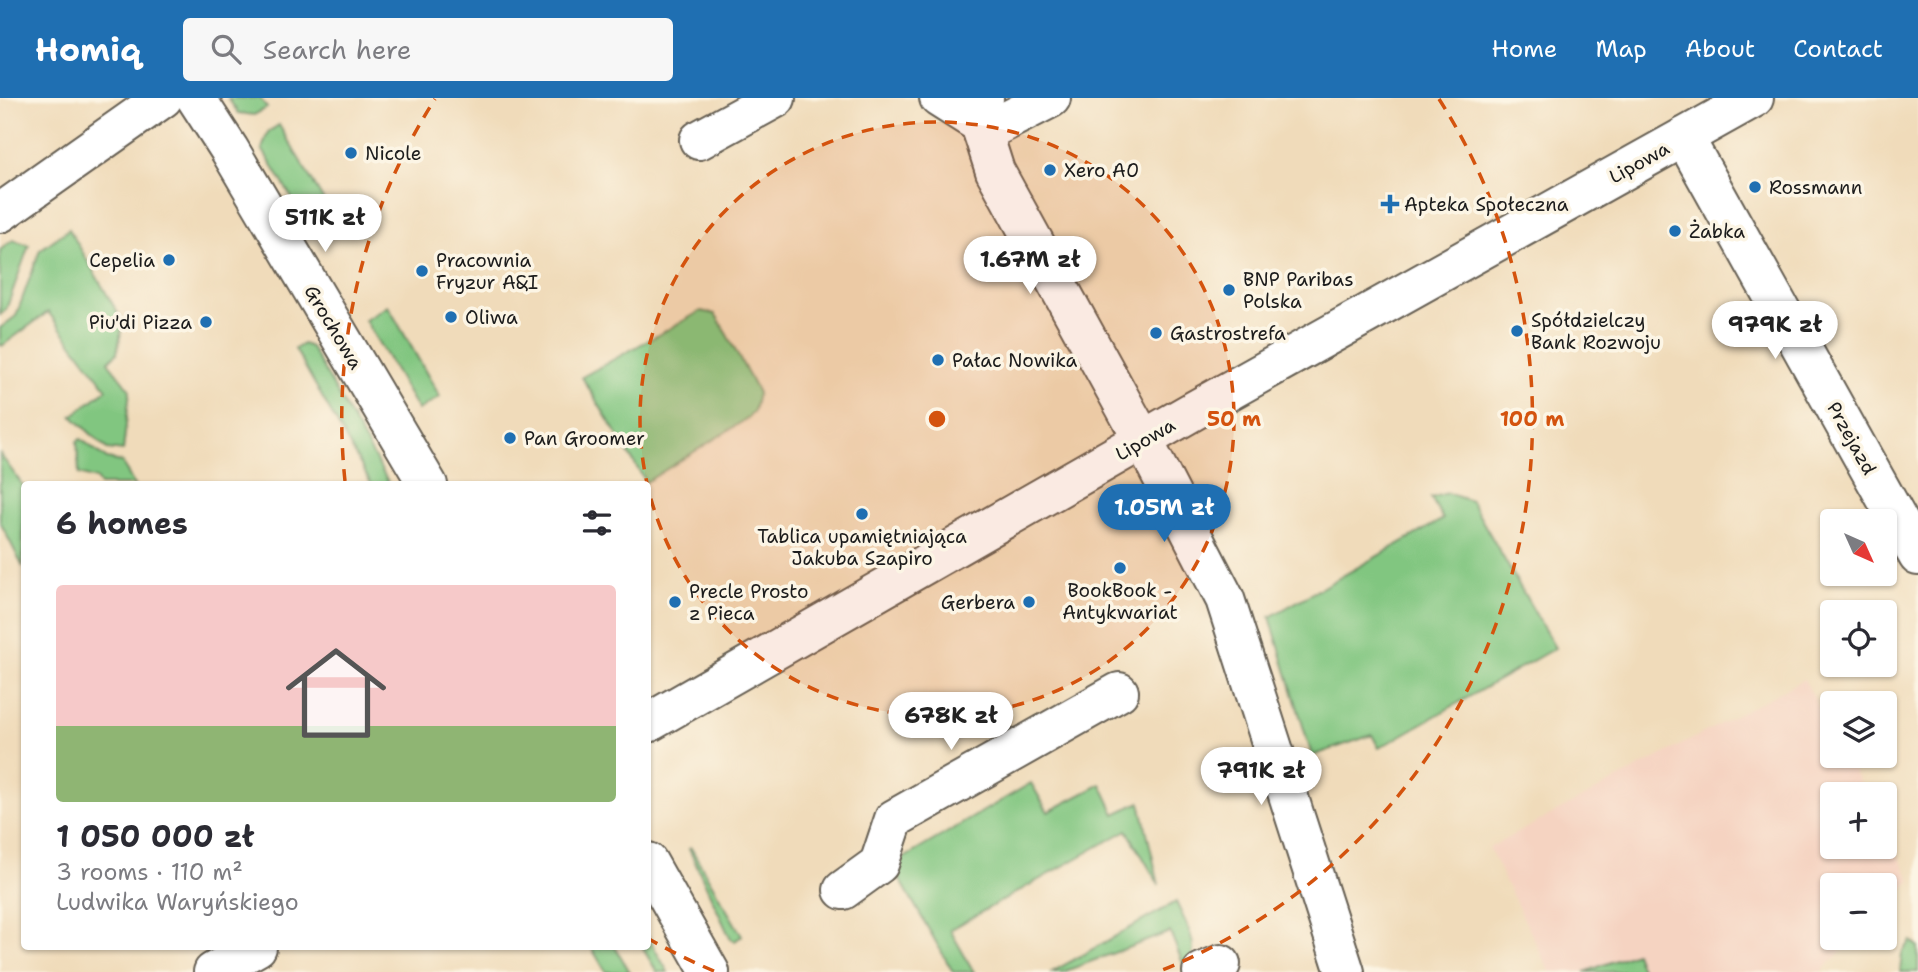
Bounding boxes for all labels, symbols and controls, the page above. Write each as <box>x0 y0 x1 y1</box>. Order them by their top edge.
search box <box>183 18 673 81</box>
text: Homiq <box>35 27 141 72</box>
icon: search <box>207 30 245 68</box>
text: Search here <box>263 32 411 67</box>
text: Home <box>1491 33 1557 65</box>
text: Map <box>1595 33 1647 65</box>
text: About <box>1685 33 1755 65</box>
text: Contact <box>1793 33 1883 65</box>
street label: Lipowa <box>1605 136 1674 189</box>
place label: Nicole <box>365 141 422 166</box>
marker: Nicole <box>343 145 359 161</box>
place label: Xero A0 <box>1064 158 1139 183</box>
marker: Xero A0 <box>1042 162 1058 178</box>
place label: Rossmann <box>1769 175 1862 200</box>
marker: Rossmann <box>1747 179 1763 195</box>
place label: Apteka Społeczna <box>1404 192 1569 217</box>
pin: 511K zł <box>260 194 390 254</box>
marker: Apteka Społeczna <box>1382 196 1398 212</box>
text: 511K zł <box>285 202 365 232</box>
place label: Żabka <box>1689 219 1745 244</box>
marker: Żabka <box>1667 223 1683 239</box>
pin: 1.67M zł <box>958 236 1102 296</box>
text: 1.67M zł <box>980 244 1080 274</box>
place label: Cepelia <box>89 248 155 273</box>
place label: Pracownia Fryzur A&I <box>436 248 538 295</box>
marker: Cepelia <box>161 252 177 268</box>
marker: Pracownia Fryzur A&I <box>414 263 430 279</box>
place label: BNP Paribas Polska <box>1243 267 1354 314</box>
street label: Grochowa <box>299 281 369 374</box>
marker: BNP Paribas Polska <box>1221 282 1237 298</box>
pin: 979K zł <box>1710 302 1840 361</box>
place label: Oliwa <box>465 305 518 330</box>
place label: Spółdzielczy Bank Rozwoju <box>1531 308 1661 355</box>
marker: Oliwa <box>443 309 459 325</box>
text: 979K zł <box>1728 309 1822 339</box>
place label: Piu'di Pizza <box>89 310 192 335</box>
marker: Piu'di Pizza <box>198 314 214 330</box>
place label: Gastrostrefa <box>1170 321 1286 346</box>
marker: Spółdzielczy Bank Rozwoju <box>1509 323 1525 339</box>
marker: Gastrostrefa <box>1148 325 1164 341</box>
place label: Pałac Nowika <box>952 348 1077 373</box>
marker: Pałac Nowika <box>930 352 946 368</box>
street label: Przejazd <box>1821 397 1882 479</box>
text: 50 m <box>1207 405 1261 433</box>
text: 100 m <box>1500 405 1564 433</box>
centre of rings <box>925 407 949 431</box>
street label: Lipowa <box>1111 412 1180 467</box>
place label: Pan Groomer <box>524 426 645 451</box>
marker: Pan Groomer <box>502 430 518 446</box>
pin: 1.05M zł <box>1092 484 1236 544</box>
text: 1.05M zł <box>1114 492 1214 522</box>
text: 6 homes <box>56 503 188 544</box>
icon: filters <box>578 504 616 542</box>
marker: Tablica upamiętniająca Jakuba Szapiro <box>854 506 870 522</box>
north arrow <box>1820 509 1897 586</box>
map controls <box>1820 509 1897 950</box>
place label: Tablica upamiętniająca Jakuba Szapiro <box>757 524 967 571</box>
marker: BookBook - Antykwariat <box>1112 560 1128 576</box>
place label: BookBook - Antykwariat <box>1062 578 1178 625</box>
place label: Precle Prosto z Pieca <box>689 579 808 626</box>
place label: Gerbera <box>941 590 1015 615</box>
marker: Precle Prosto z Pieca <box>667 594 683 610</box>
marker: Gerbera <box>1021 594 1037 610</box>
button: locate <box>1820 600 1897 677</box>
icon: home <box>273 630 399 756</box>
button: layers <box>1820 691 1897 768</box>
pin: 678K zł <box>886 692 1016 752</box>
text: 678K zł <box>904 700 998 730</box>
pin: 791K zł <box>1196 748 1326 807</box>
text: 791K zł <box>1217 755 1305 785</box>
button: + <box>1820 782 1897 859</box>
text: 1 050 000 zł <box>56 816 254 857</box>
text: 3 rooms · 110 m² <box>56 857 243 887</box>
button: − <box>1820 873 1897 950</box>
text: Ludwika Waryńskiego <box>56 887 299 917</box>

